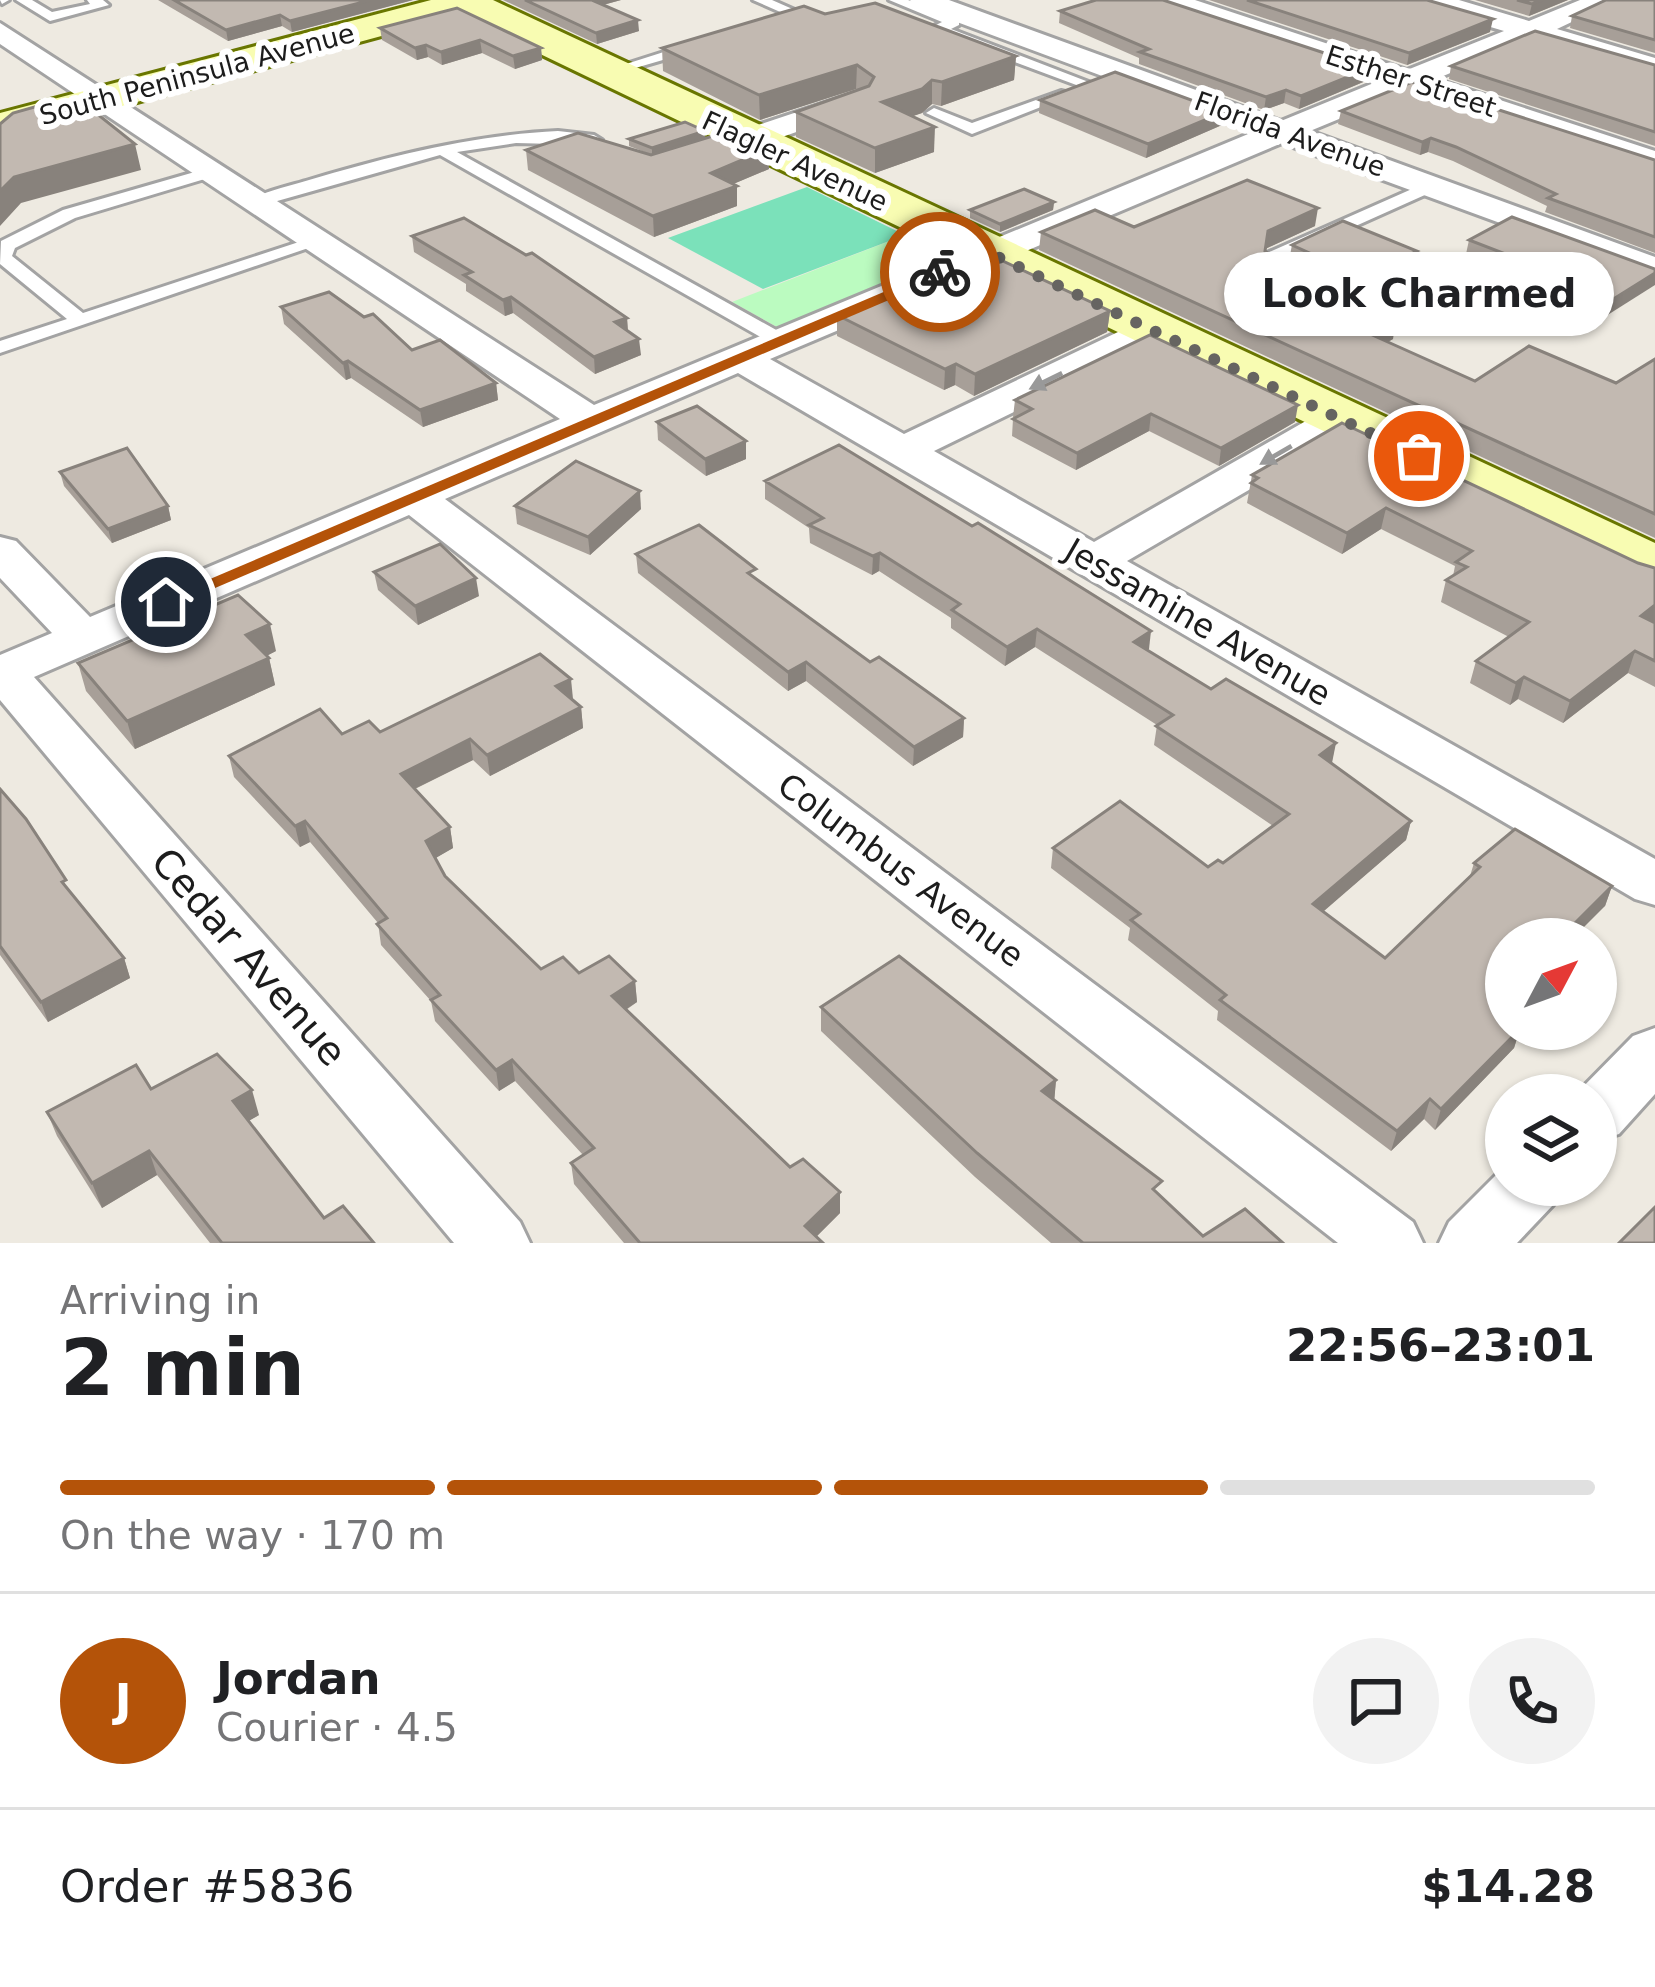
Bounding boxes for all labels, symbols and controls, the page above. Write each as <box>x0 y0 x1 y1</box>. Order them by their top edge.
street label: South Peninsula Avenue <box>36 17 358 131</box>
street label: Esther Street <box>1322 39 1500 123</box>
street label: Florida Avenue <box>1190 85 1390 183</box>
street label: Flagler Avenue <box>697 105 893 217</box>
courier <box>880 212 1000 332</box>
icon: bike <box>907 239 973 305</box>
callout: Look Charmed <box>1224 252 1614 336</box>
text: Look Charmed <box>1262 271 1576 316</box>
one-way arrow <box>1028 371 1063 391</box>
pin <box>1368 405 1470 507</box>
icon: bag <box>1386 423 1452 489</box>
one-way arrow <box>1260 444 1293 465</box>
street label: Jessamine Avenue <box>1056 529 1338 714</box>
pin <box>115 551 217 653</box>
icon: home <box>133 569 199 635</box>
street label: Columbus Avenue <box>770 765 1032 975</box>
street label: Cedar Avenue <box>142 839 356 1075</box>
north arrow <box>1485 918 1617 1050</box>
map controls <box>1485 918 1617 1206</box>
button: layers <box>1485 1074 1617 1206</box>
text: Arriving in <box>60 1278 260 1323</box>
text: 22:56–23:01 <box>1286 1319 1595 1372</box>
text: 2 min <box>60 1323 305 1413</box>
text: On the way · 170 m <box>60 1513 445 1558</box>
button: chat <box>1313 1638 1439 1764</box>
button: phone <box>1469 1638 1595 1764</box>
text: Jordan <box>216 1652 380 1705</box>
text: J <box>115 1674 131 1727</box>
text: Courier · 4.5 <box>216 1705 458 1750</box>
text: Order #5836 <box>60 1860 354 1913</box>
text: $14.28 <box>1421 1860 1595 1913</box>

